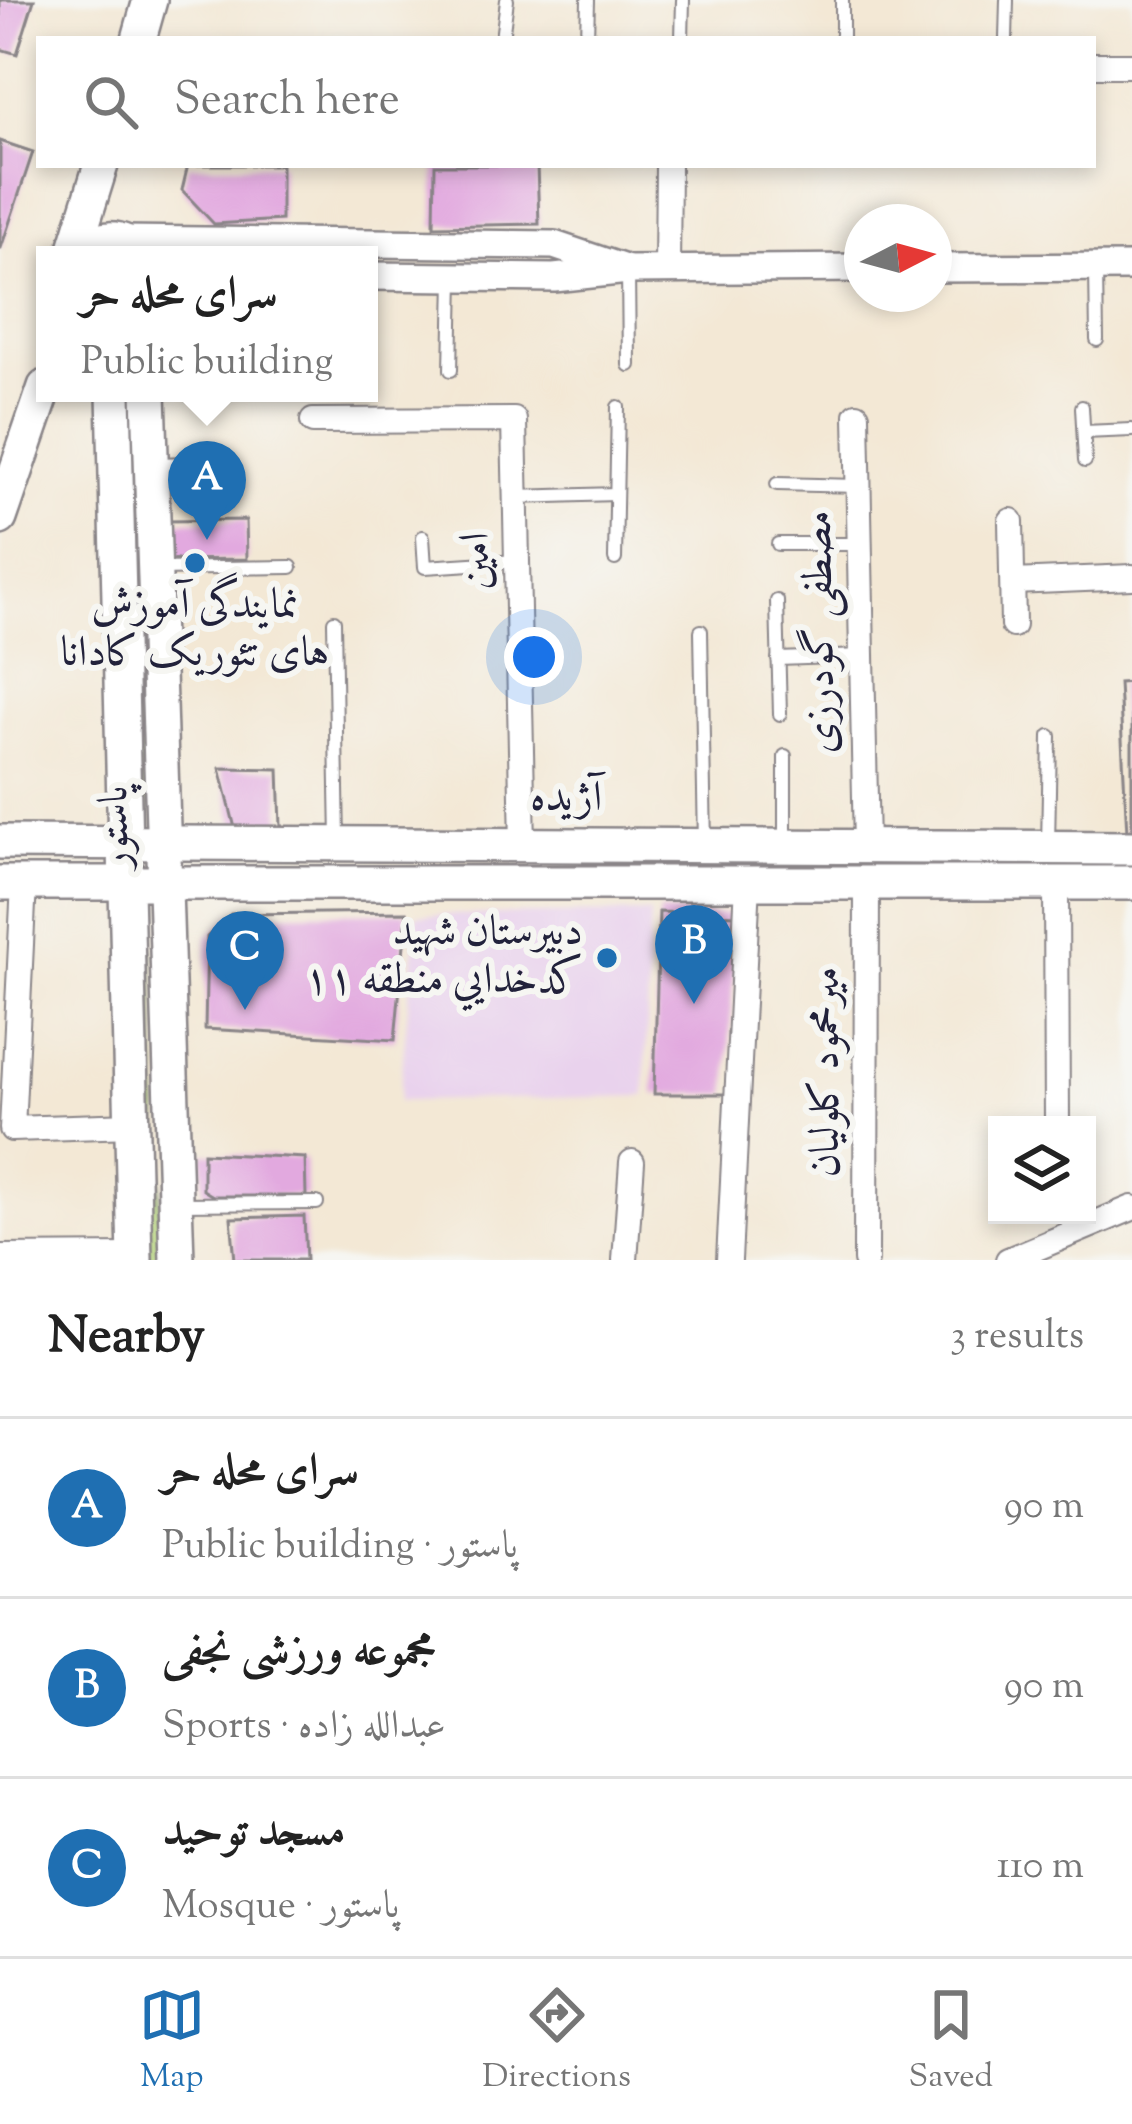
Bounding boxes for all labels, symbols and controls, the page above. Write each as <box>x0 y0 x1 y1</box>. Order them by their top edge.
search box <box>36 36 1096 168</box>
icon: search <box>78 69 144 135</box>
text: Search here <box>174 70 400 135</box>
north arrow <box>844 204 952 312</box>
popup <box>36 246 378 402</box>
text: سرای محله حر <box>81 264 278 329</box>
text: Public building <box>81 336 333 392</box>
pin: A <box>168 441 246 540</box>
street label: مصطفی گودرزی <box>790 510 854 754</box>
street label: امین <box>448 532 508 590</box>
marker: نمایندگی آموزش های تئوریک کادانا <box>182 550 208 576</box>
place label: نمایندگی آموزش های تئوریک کادانا <box>60 572 330 685</box>
your location <box>504 627 564 687</box>
street label: آژیده <box>530 770 606 830</box>
street label: پاستور <box>86 783 148 873</box>
place label: دبيرستان شهيد كدخدايي منطقه ١١ <box>304 904 583 1012</box>
pin: B <box>655 905 733 1004</box>
pin: C <box>206 911 284 1010</box>
marker: دبيرستان شهيد كدخدايي منطقه ١١ <box>594 945 620 971</box>
street label: میرمحمود کلولیان <box>798 967 858 1177</box>
map controls <box>988 1116 1096 1224</box>
button: layers <box>988 1116 1096 1224</box>
text: Nearby <box>48 1302 205 1375</box>
text: 3 results <box>950 1310 1084 1366</box>
text: سرای محله حر <box>162 1441 359 1506</box>
text: A <box>71 1480 103 1536</box>
text: 90 m <box>1004 1480 1084 1536</box>
text: Public building · پاستور <box>162 1520 518 1576</box>
text: مجموعه ورزشی نجفی <box>162 1621 436 1686</box>
text: B <box>75 1660 99 1716</box>
text: 90 m <box>1004 1660 1084 1716</box>
text: Sports · عبدالله زاده <box>162 1700 446 1756</box>
text: مسجد توحید <box>162 1801 346 1866</box>
text: C <box>71 1840 103 1896</box>
text: 110 m <box>997 1840 1084 1896</box>
text: Mosque · پاستور <box>162 1880 399 1936</box>
tab: Map <box>139 1982 205 2102</box>
tab: Directions <box>482 1982 631 2102</box>
tab: Saved <box>909 1982 993 2102</box>

